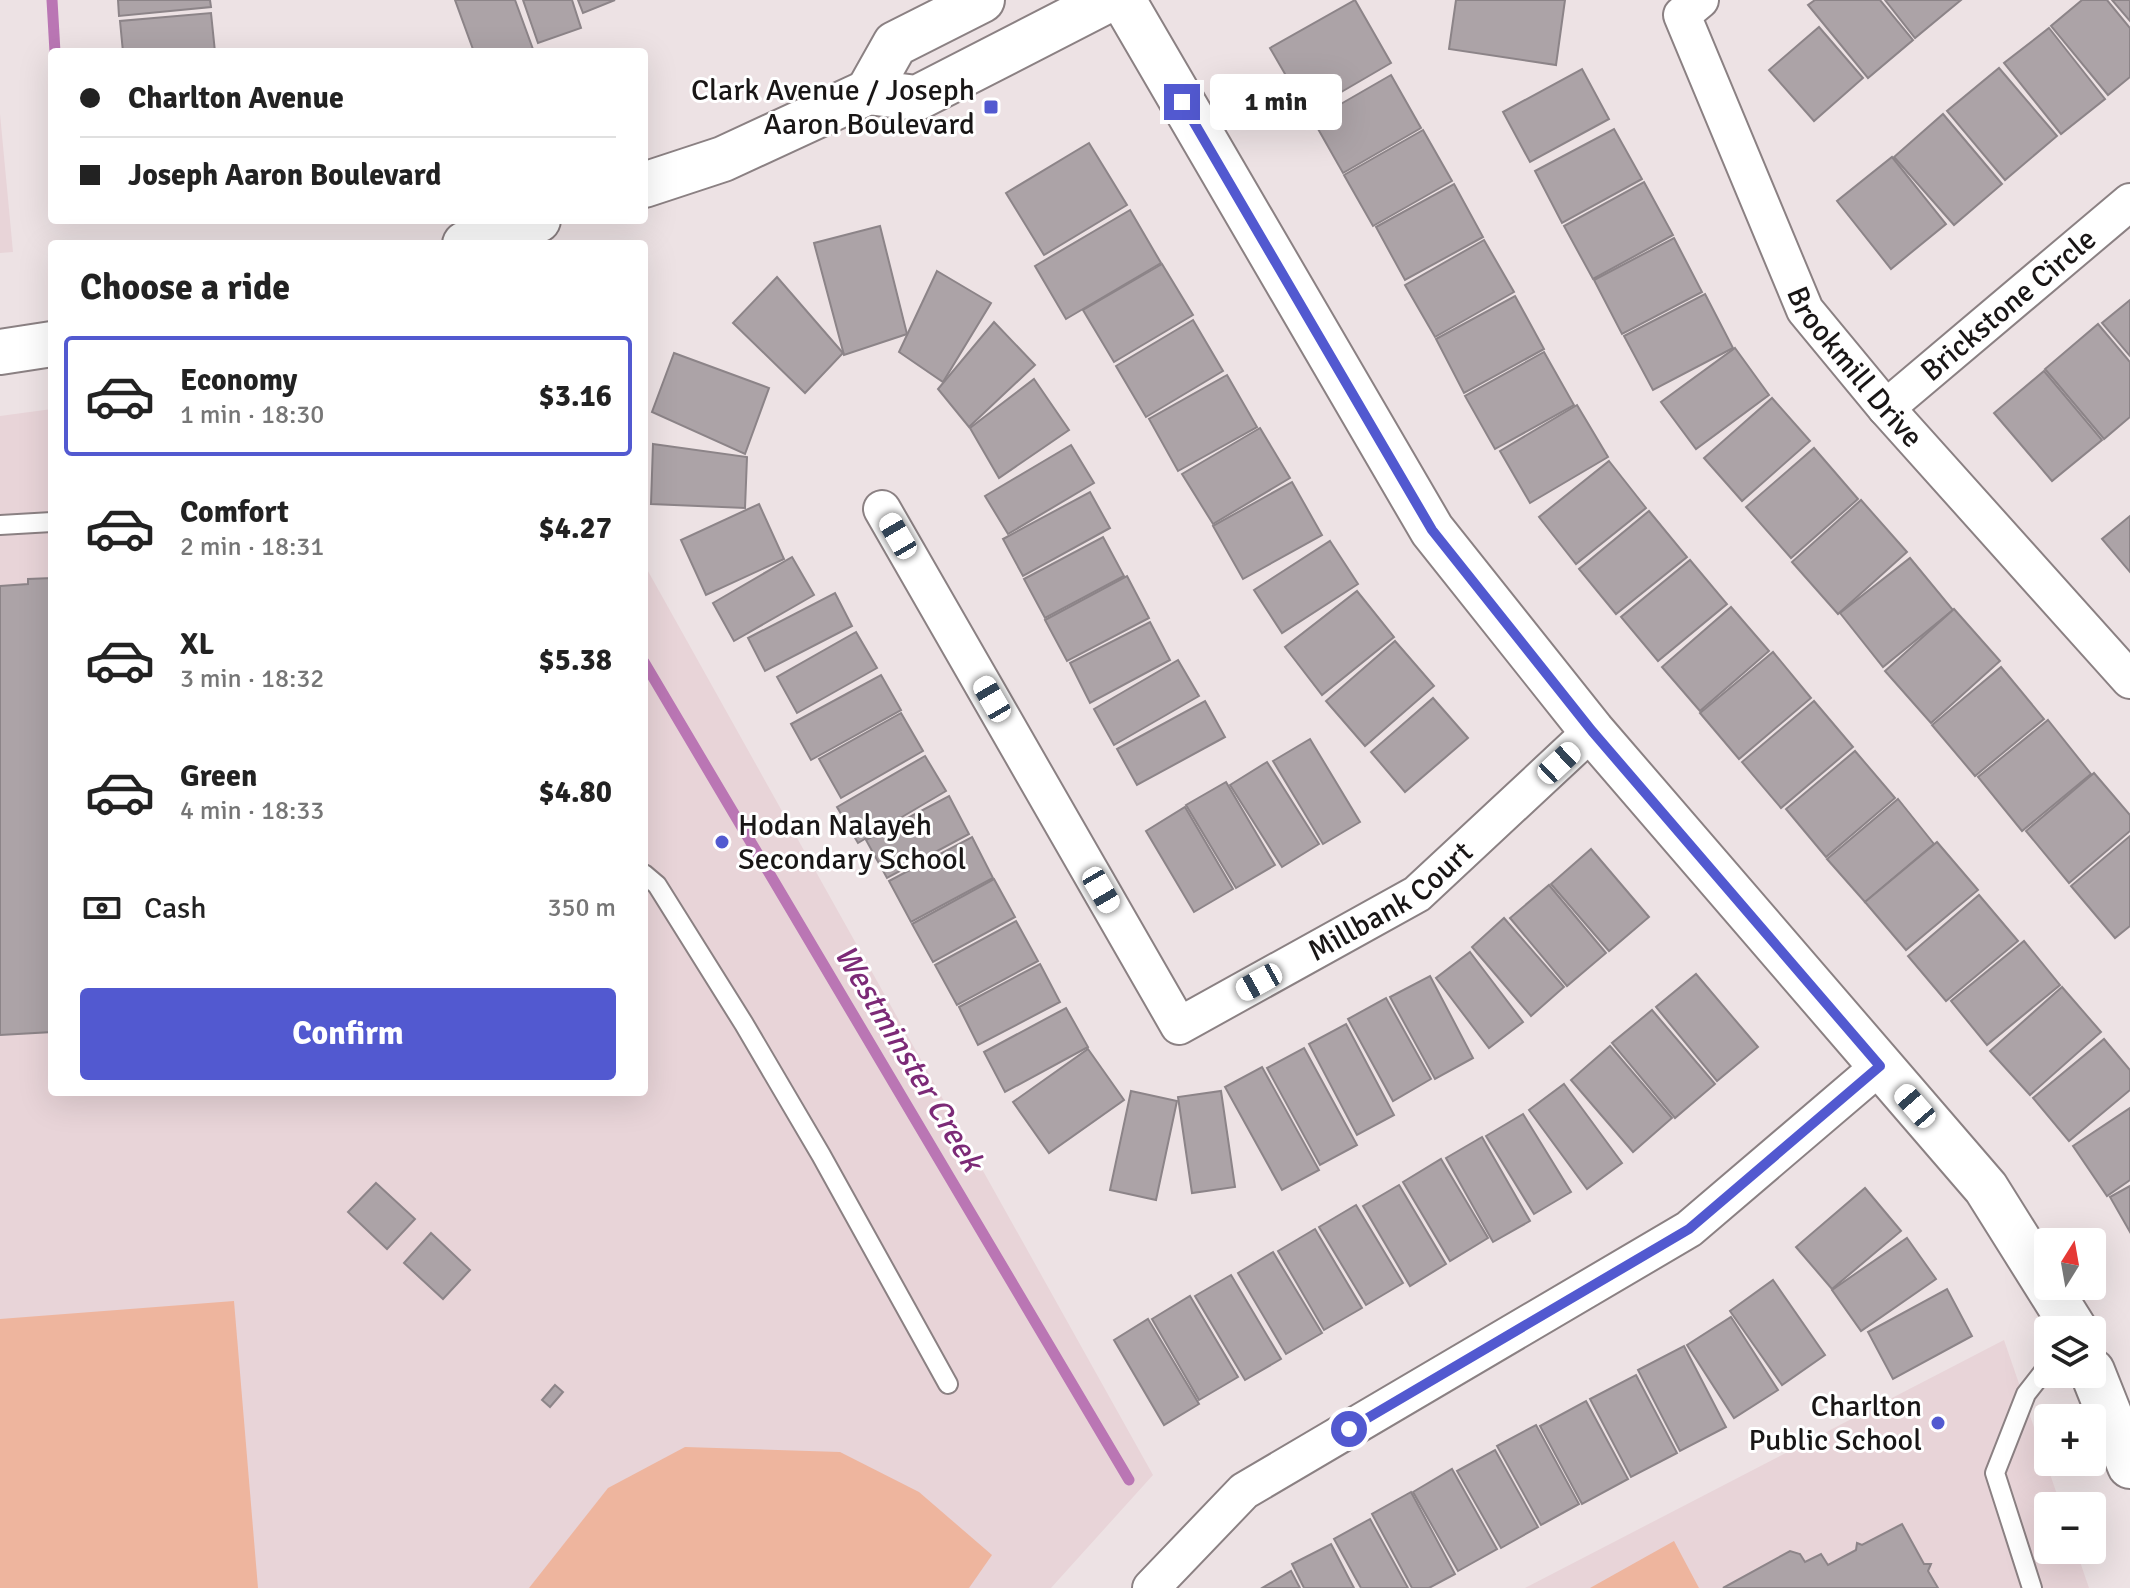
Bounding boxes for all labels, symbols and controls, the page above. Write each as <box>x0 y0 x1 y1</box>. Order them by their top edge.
place label: Clark Avenue / Joseph Aaron Boulevard <box>691 72 975 143</box>
callout: 1 min <box>1210 74 1342 130</box>
text: Charlton Avenue <box>128 80 344 117</box>
route end <box>1164 84 1200 120</box>
text: 1 min <box>1245 86 1307 118</box>
marker: Clark Avenue / Joseph Aaron Boulevard <box>982 98 1000 116</box>
text: Joseph Aaron Boulevard <box>128 157 441 194</box>
street label: Brickstone Circle <box>1913 220 2103 389</box>
text: Choose a ride <box>80 265 290 310</box>
street label: Brookmill Drive <box>1779 281 1931 455</box>
icon: car <box>84 360 156 432</box>
text: Economy <box>180 362 297 399</box>
text: $3.16 <box>539 378 612 415</box>
text: 1 min · 18:30 <box>180 399 324 431</box>
icon: car <box>84 492 156 564</box>
text: Comfort <box>180 494 289 531</box>
car <box>876 509 920 563</box>
text: $4.27 <box>539 510 612 547</box>
text: 2 min · 18:31 <box>180 531 324 563</box>
icon: car <box>84 624 156 696</box>
text: XL <box>180 626 214 663</box>
text: $5.38 <box>539 642 612 679</box>
text: 3 min · 18:32 <box>180 663 324 695</box>
car <box>970 672 1014 726</box>
car <box>1533 738 1585 788</box>
icon: car <box>84 756 156 828</box>
text: Green <box>180 758 257 795</box>
text: $4.80 <box>539 774 612 811</box>
text: 4 min · 18:33 <box>180 795 324 827</box>
place label: Hodan Nalayeh Secondary School <box>738 807 966 878</box>
marker: Hodan Nalayeh Secondary School <box>713 833 731 851</box>
street label: Millbank Court <box>1301 833 1480 969</box>
car <box>1079 863 1123 917</box>
icon: cash <box>80 886 124 930</box>
text: Cash <box>144 890 207 927</box>
text: 350 m <box>547 892 616 924</box>
water label: Westminster Creek <box>826 938 993 1181</box>
car <box>1232 960 1286 1004</box>
button: Confirm <box>80 988 616 1080</box>
car <box>1890 1080 1940 1132</box>
north arrow <box>2034 1228 2106 1300</box>
map controls <box>2034 1228 2106 1564</box>
button: layers <box>2034 1316 2106 1388</box>
place label: Charlton Public School <box>1748 1388 1922 1459</box>
button: + <box>2034 1404 2106 1476</box>
route start <box>1331 1411 1367 1447</box>
marker: Charlton Public School <box>1929 1414 1947 1432</box>
button: − <box>2034 1492 2106 1564</box>

